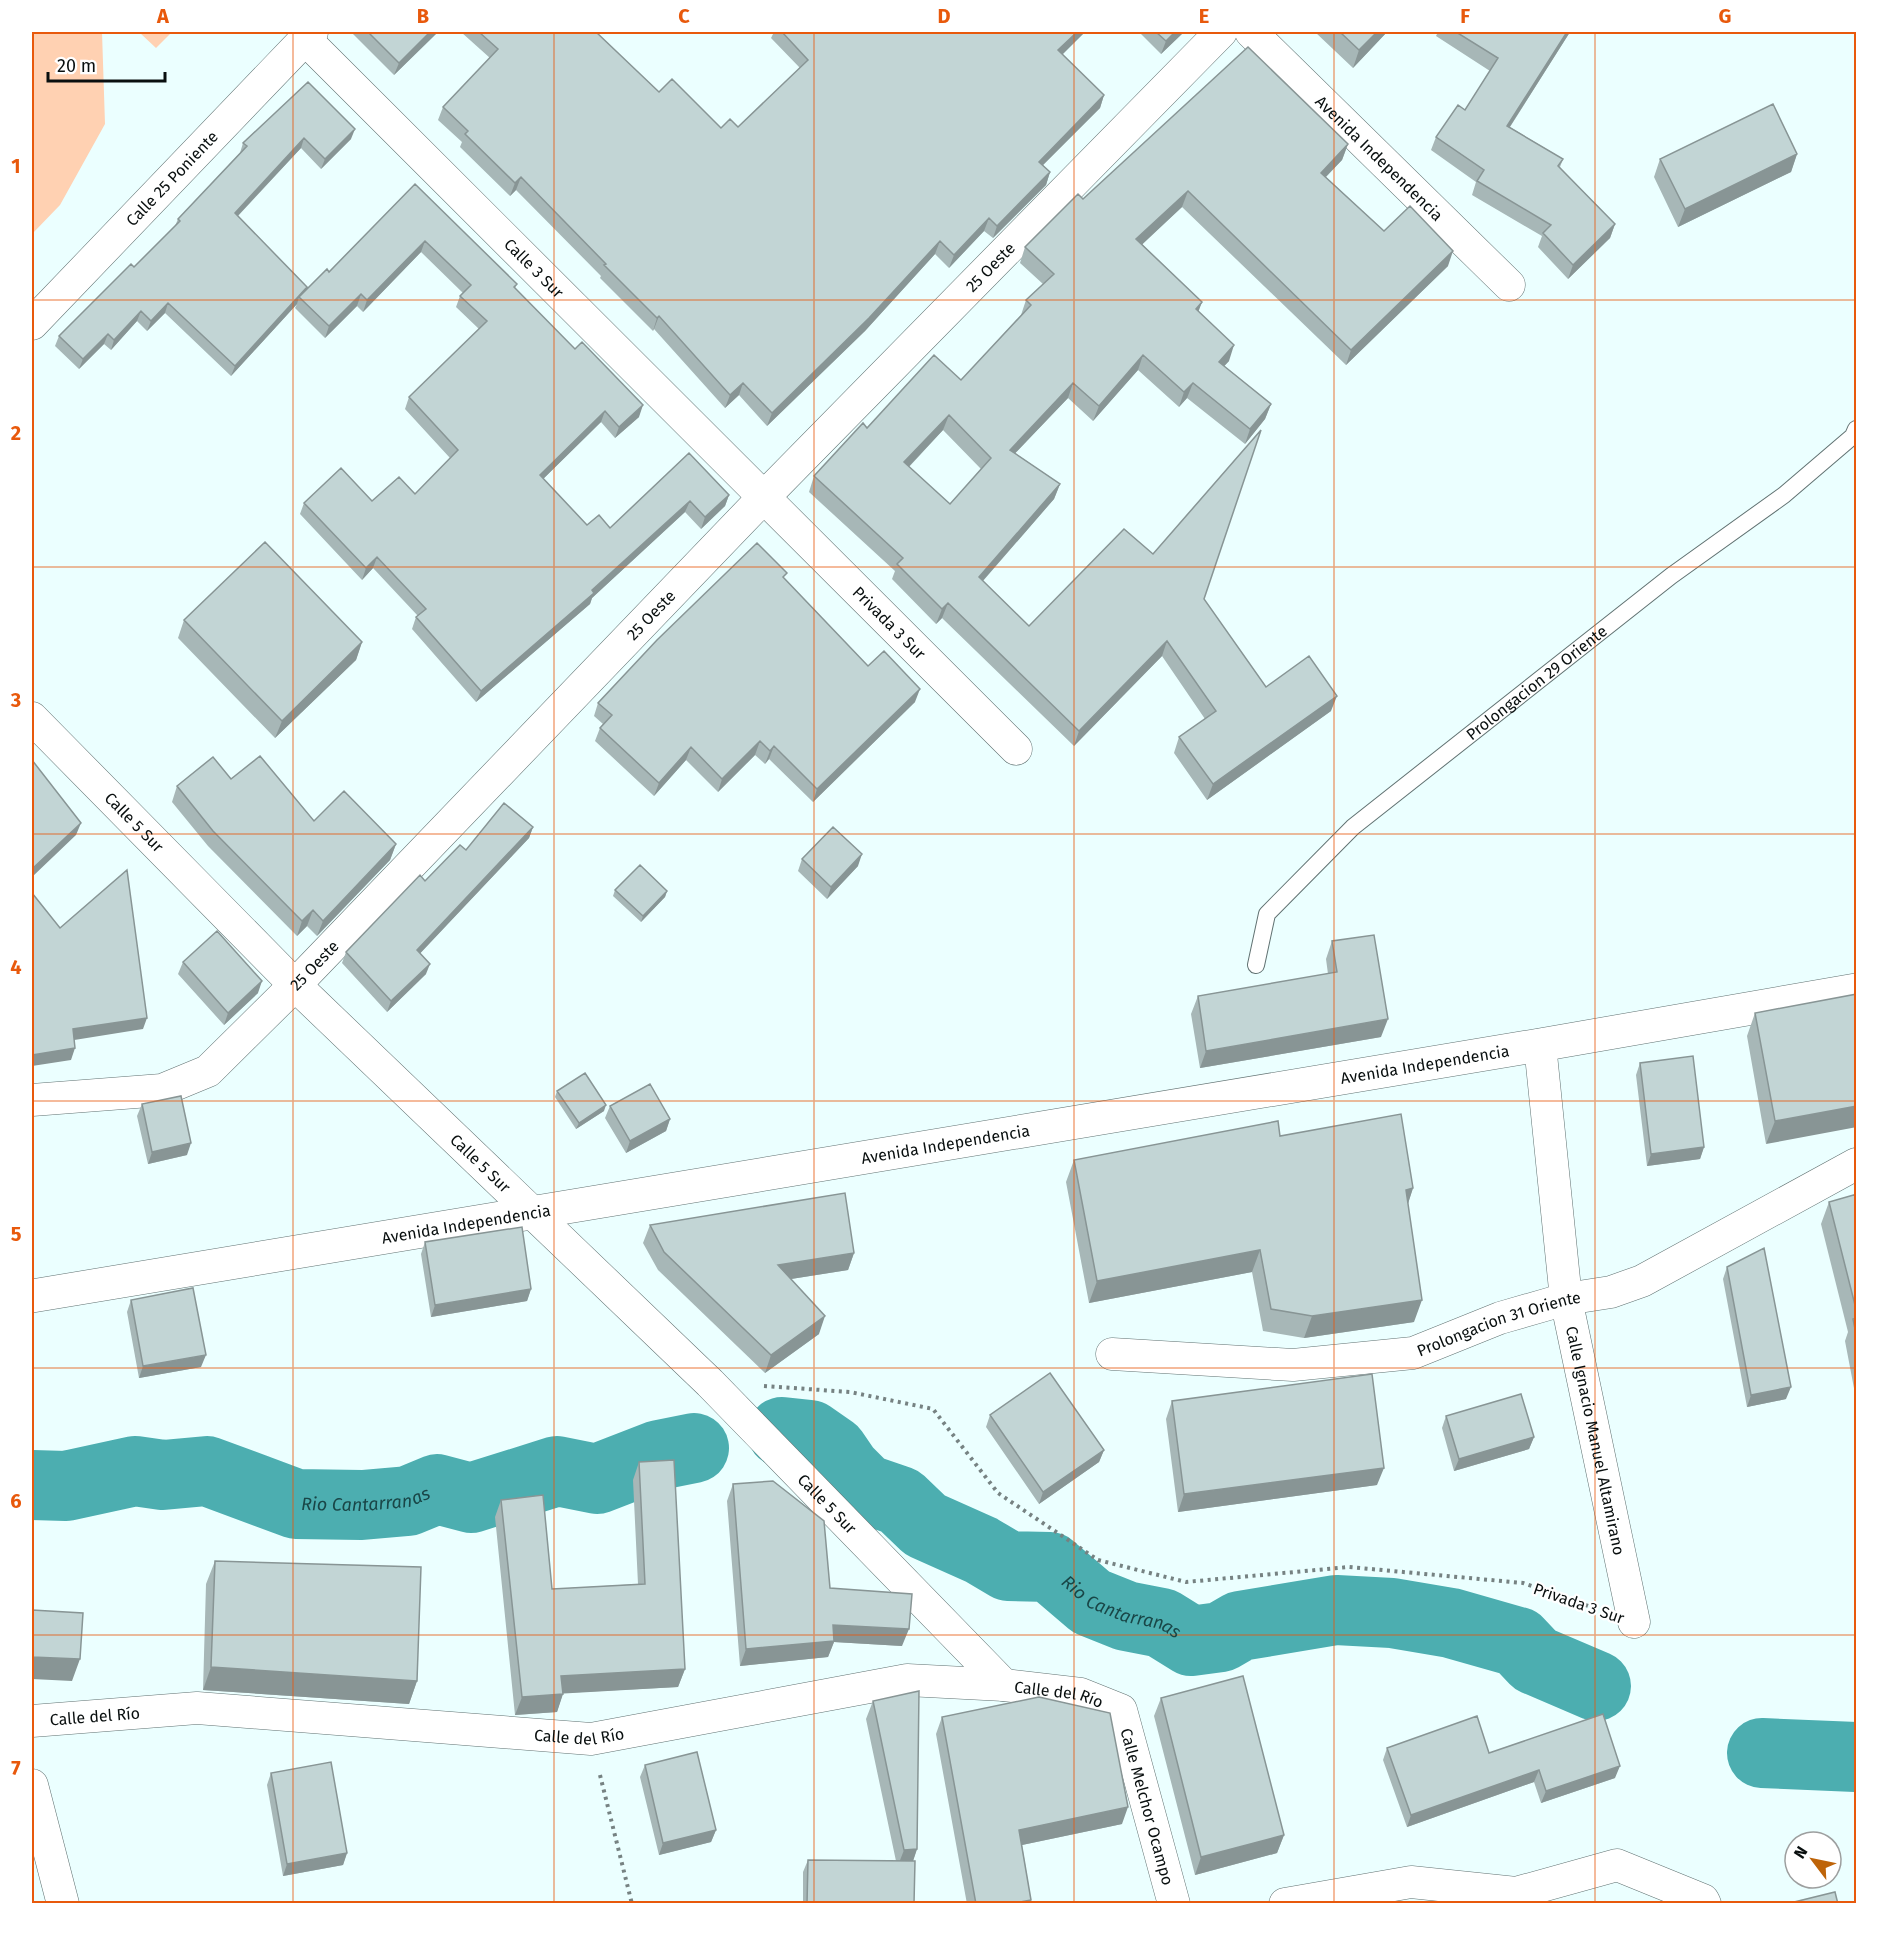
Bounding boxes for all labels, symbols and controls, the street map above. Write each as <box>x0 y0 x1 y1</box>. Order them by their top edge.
text: A <box>156 4 170 28</box>
text: B <box>417 4 429 28</box>
text: C <box>678 4 690 28</box>
text: D <box>937 4 951 28</box>
text: E <box>1199 4 1209 28</box>
text: F <box>1460 4 1470 28</box>
text: G <box>1719 4 1731 28</box>
scale bar <box>48 45 165 83</box>
text: 20 m <box>57 55 96 77</box>
street label: Avenida Independencia <box>1312 92 1447 225</box>
street label: Calle 25 Poniente <box>122 127 222 230</box>
text: 1 <box>11 154 21 178</box>
street label: Calle 3 Sur <box>500 235 568 302</box>
street label: 25 Oeste <box>962 239 1019 296</box>
text: 2 <box>11 421 21 445</box>
street label: Privada 3 Sur <box>849 583 930 664</box>
street label: 25 Oeste <box>623 586 679 644</box>
street label: Prolongacion 29 Oriente <box>1462 621 1611 744</box>
text: 3 <box>10 688 21 712</box>
street label: Calle 5 Sur <box>101 789 168 857</box>
street label: 25 Oeste <box>286 937 343 994</box>
text: 4 <box>10 955 22 979</box>
street label: Avenida Independencia <box>1339 1041 1511 1088</box>
street label: Avenida Independencia <box>860 1121 1031 1168</box>
street label: Calle 5 Sur <box>446 1130 515 1197</box>
street label: Avenida Independencia <box>380 1201 552 1248</box>
text: 5 <box>11 1222 22 1246</box>
street label: Prolongacion 31 Oriente <box>1414 1288 1582 1360</box>
street label: Calle Ignacio Manuel Altamirano <box>1562 1324 1629 1557</box>
street label: Calle 5 Sur <box>794 1470 861 1538</box>
water label: Rio Cantarranas <box>301 1482 433 1516</box>
text: 6 <box>10 1489 22 1513</box>
water label: Rio Cantarranas <box>1057 1571 1185 1643</box>
street label: Privada 3 Sur <box>1531 1579 1628 1628</box>
street label: Calle del Río <box>1013 1677 1106 1712</box>
street label: Calle del Río <box>49 1704 141 1730</box>
street label: Calle del Río <box>533 1724 626 1749</box>
street label: Calle Melchor Ocampo <box>1116 1726 1177 1887</box>
text: 7 <box>11 1756 21 1780</box>
north arrow <box>1783 1830 1843 1890</box>
text: N <box>1790 1843 1812 1862</box>

